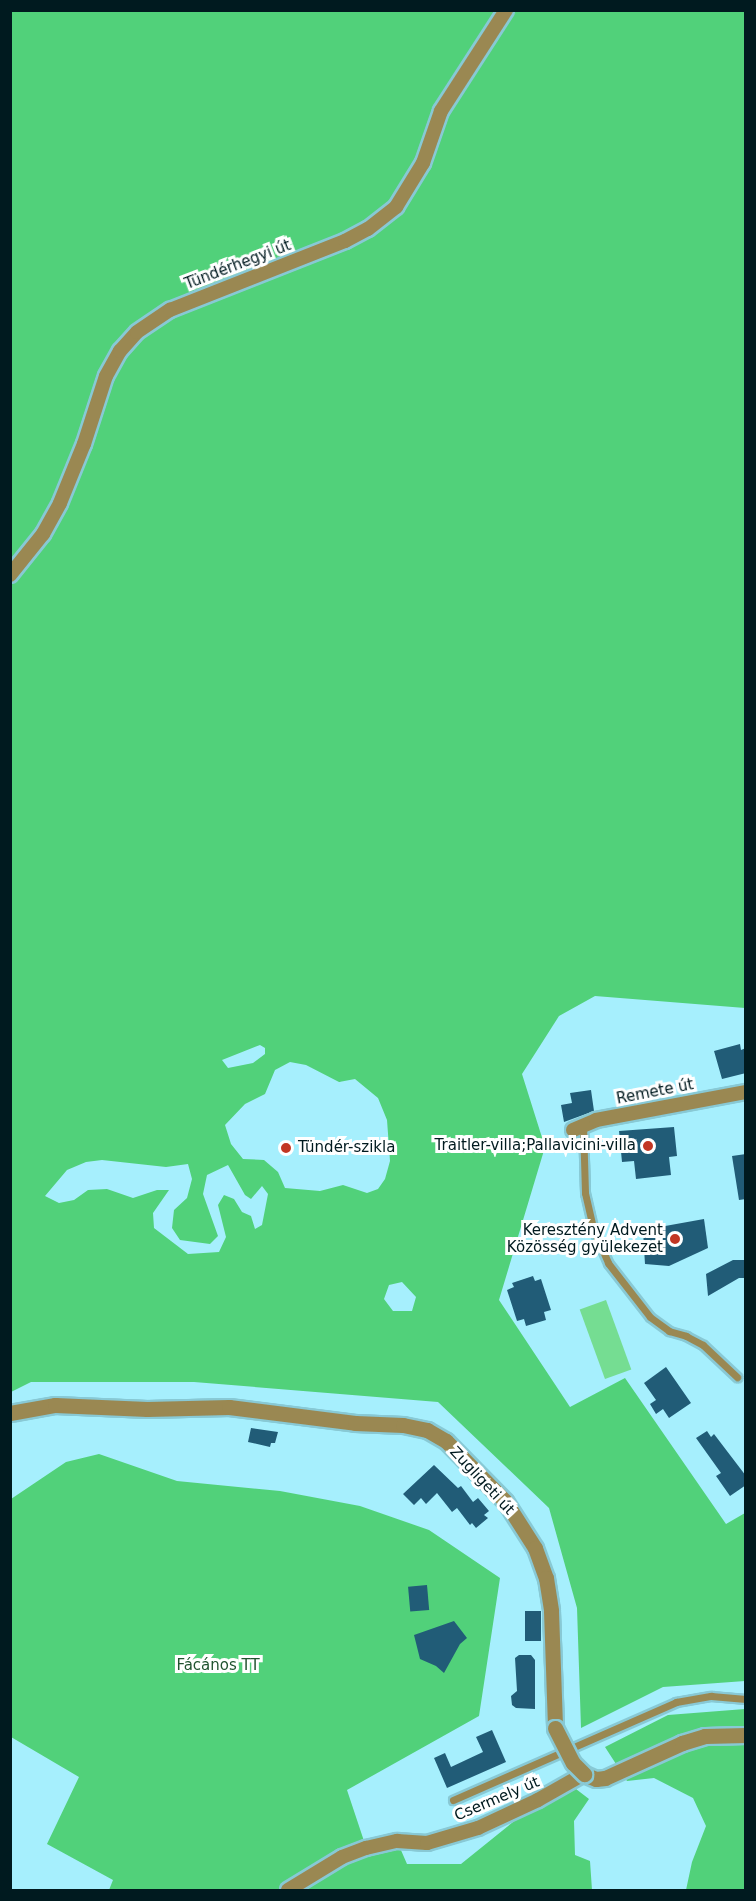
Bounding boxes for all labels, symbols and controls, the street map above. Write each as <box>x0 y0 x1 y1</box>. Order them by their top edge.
street label: Tündérhegyi út <box>182 236 294 294</box>
street label: Remete út <box>615 1076 695 1108</box>
place label: Traitler-villa;Pallavicini-villa <box>435 1137 636 1155</box>
place label: Tündér-szikla <box>298 1139 395 1157</box>
marker: Traitler-villa;Pallavicini-villa <box>641 1139 655 1153</box>
marker: Tündér-szikla <box>279 1141 293 1155</box>
place label: Keresztény Advent Közösség gyülekezet <box>507 1221 663 1256</box>
marker: Keresztény Advent Közösség gyülekezet <box>668 1232 682 1246</box>
street label: Zugligeti út <box>446 1443 518 1519</box>
park label: Fácános TT <box>176 1657 260 1675</box>
street label: Csermely út <box>452 1773 542 1825</box>

